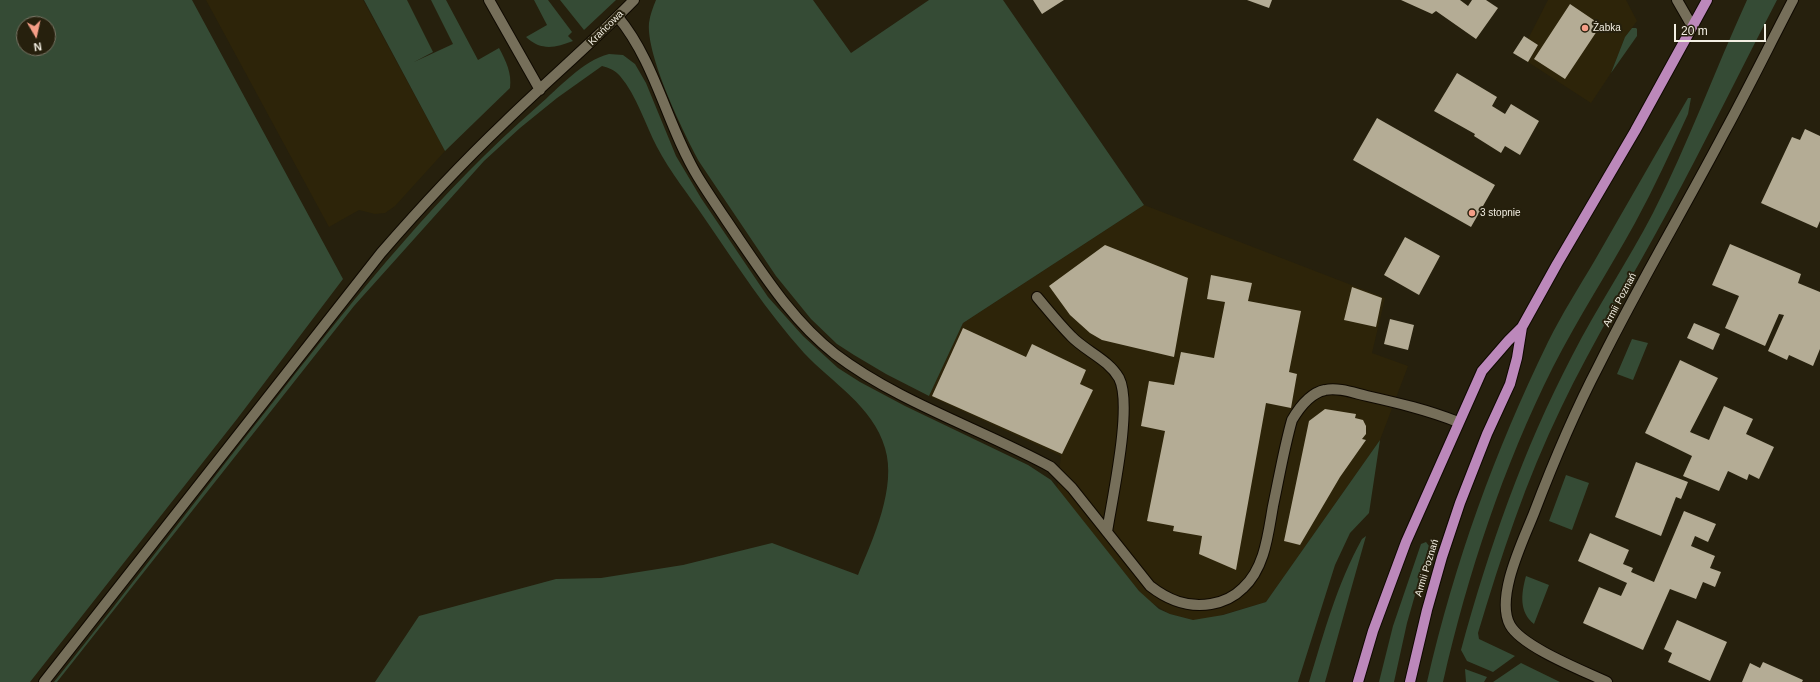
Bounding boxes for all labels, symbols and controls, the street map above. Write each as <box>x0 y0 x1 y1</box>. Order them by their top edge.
street label: Krańcowa <box>586 8 626 48</box>
north arrow <box>16 16 56 56</box>
scale bar <box>1676 16 1768 42</box>
place label: Żabka <box>1593 22 1621 34</box>
marker: Żabka <box>1580 23 1590 33</box>
text: 20 m <box>1681 24 1708 38</box>
text: N <box>33 40 43 53</box>
place label: 3 stopnie <box>1480 207 1521 219</box>
marker: 3 stopnie <box>1467 208 1477 218</box>
street label: Armii Poznań <box>1601 271 1639 329</box>
street label: Armii Poznań <box>1413 538 1441 598</box>

